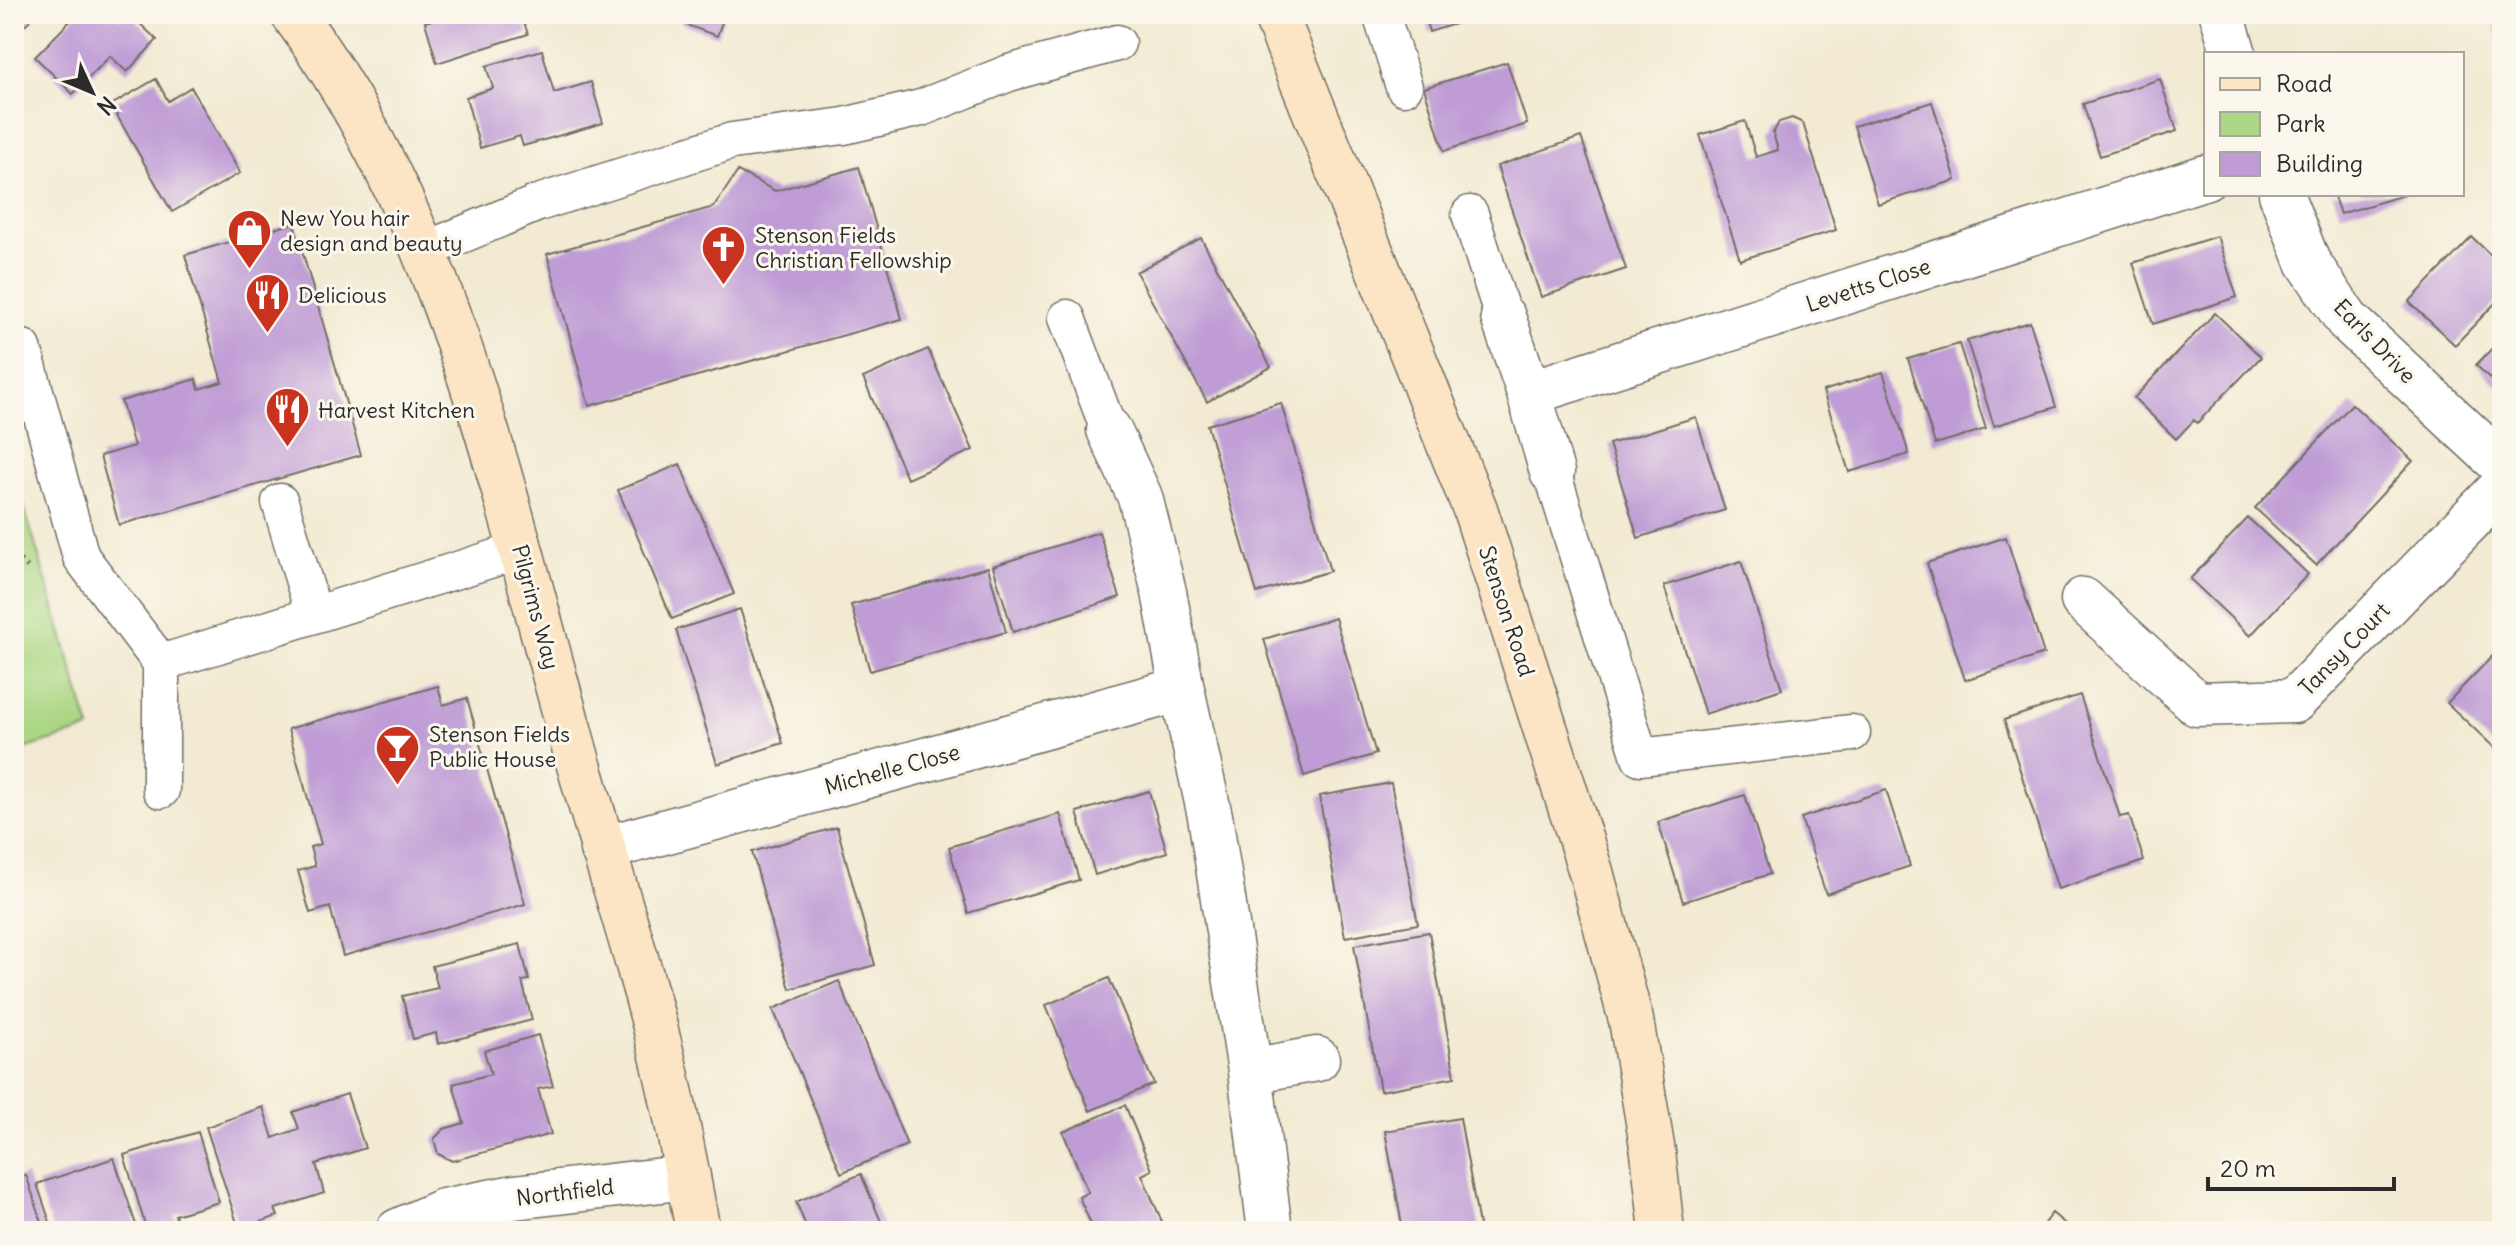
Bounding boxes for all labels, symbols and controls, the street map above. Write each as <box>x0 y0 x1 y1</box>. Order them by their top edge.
north arrow <box>52 52 132 132</box>
legend <box>2204 52 2464 196</box>
text: Road <box>2276 68 2332 98</box>
text: N <box>91 91 122 121</box>
text: Park <box>2276 108 2326 138</box>
text: Building <box>2276 148 2363 178</box>
place label: New You hair design and beauty <box>280 204 463 257</box>
shop icon: New You hair design and beauty <box>225 207 273 270</box>
place label: Stenson Fields Christian Fellowship <box>755 221 952 274</box>
church icon: Stenson Fields Christian Fellowship <box>700 224 748 287</box>
street label: Levetts Close <box>1802 252 1934 318</box>
restaurant icon: Delicious <box>243 271 291 334</box>
place label: Delicious <box>298 281 387 309</box>
street label: Earls Drive <box>2328 293 2422 389</box>
restaurant icon: Harvest Kitchen <box>263 386 311 449</box>
place label: Harvest Kitchen <box>318 396 475 424</box>
street label: Pilgrims Way <box>506 542 566 672</box>
street label: Stenson Road <box>1473 542 1541 680</box>
street label: Tansy Court <box>2293 596 2395 702</box>
place label: Stenson Fields Public House <box>429 720 570 773</box>
bar icon: Stenson Fields Public House <box>374 723 422 786</box>
street label: Michelle Close <box>821 737 963 801</box>
scale bar <box>2208 1141 2394 1191</box>
text: 20 m <box>2220 1153 2276 1183</box>
street label: Northfield <box>515 1172 615 1212</box>

